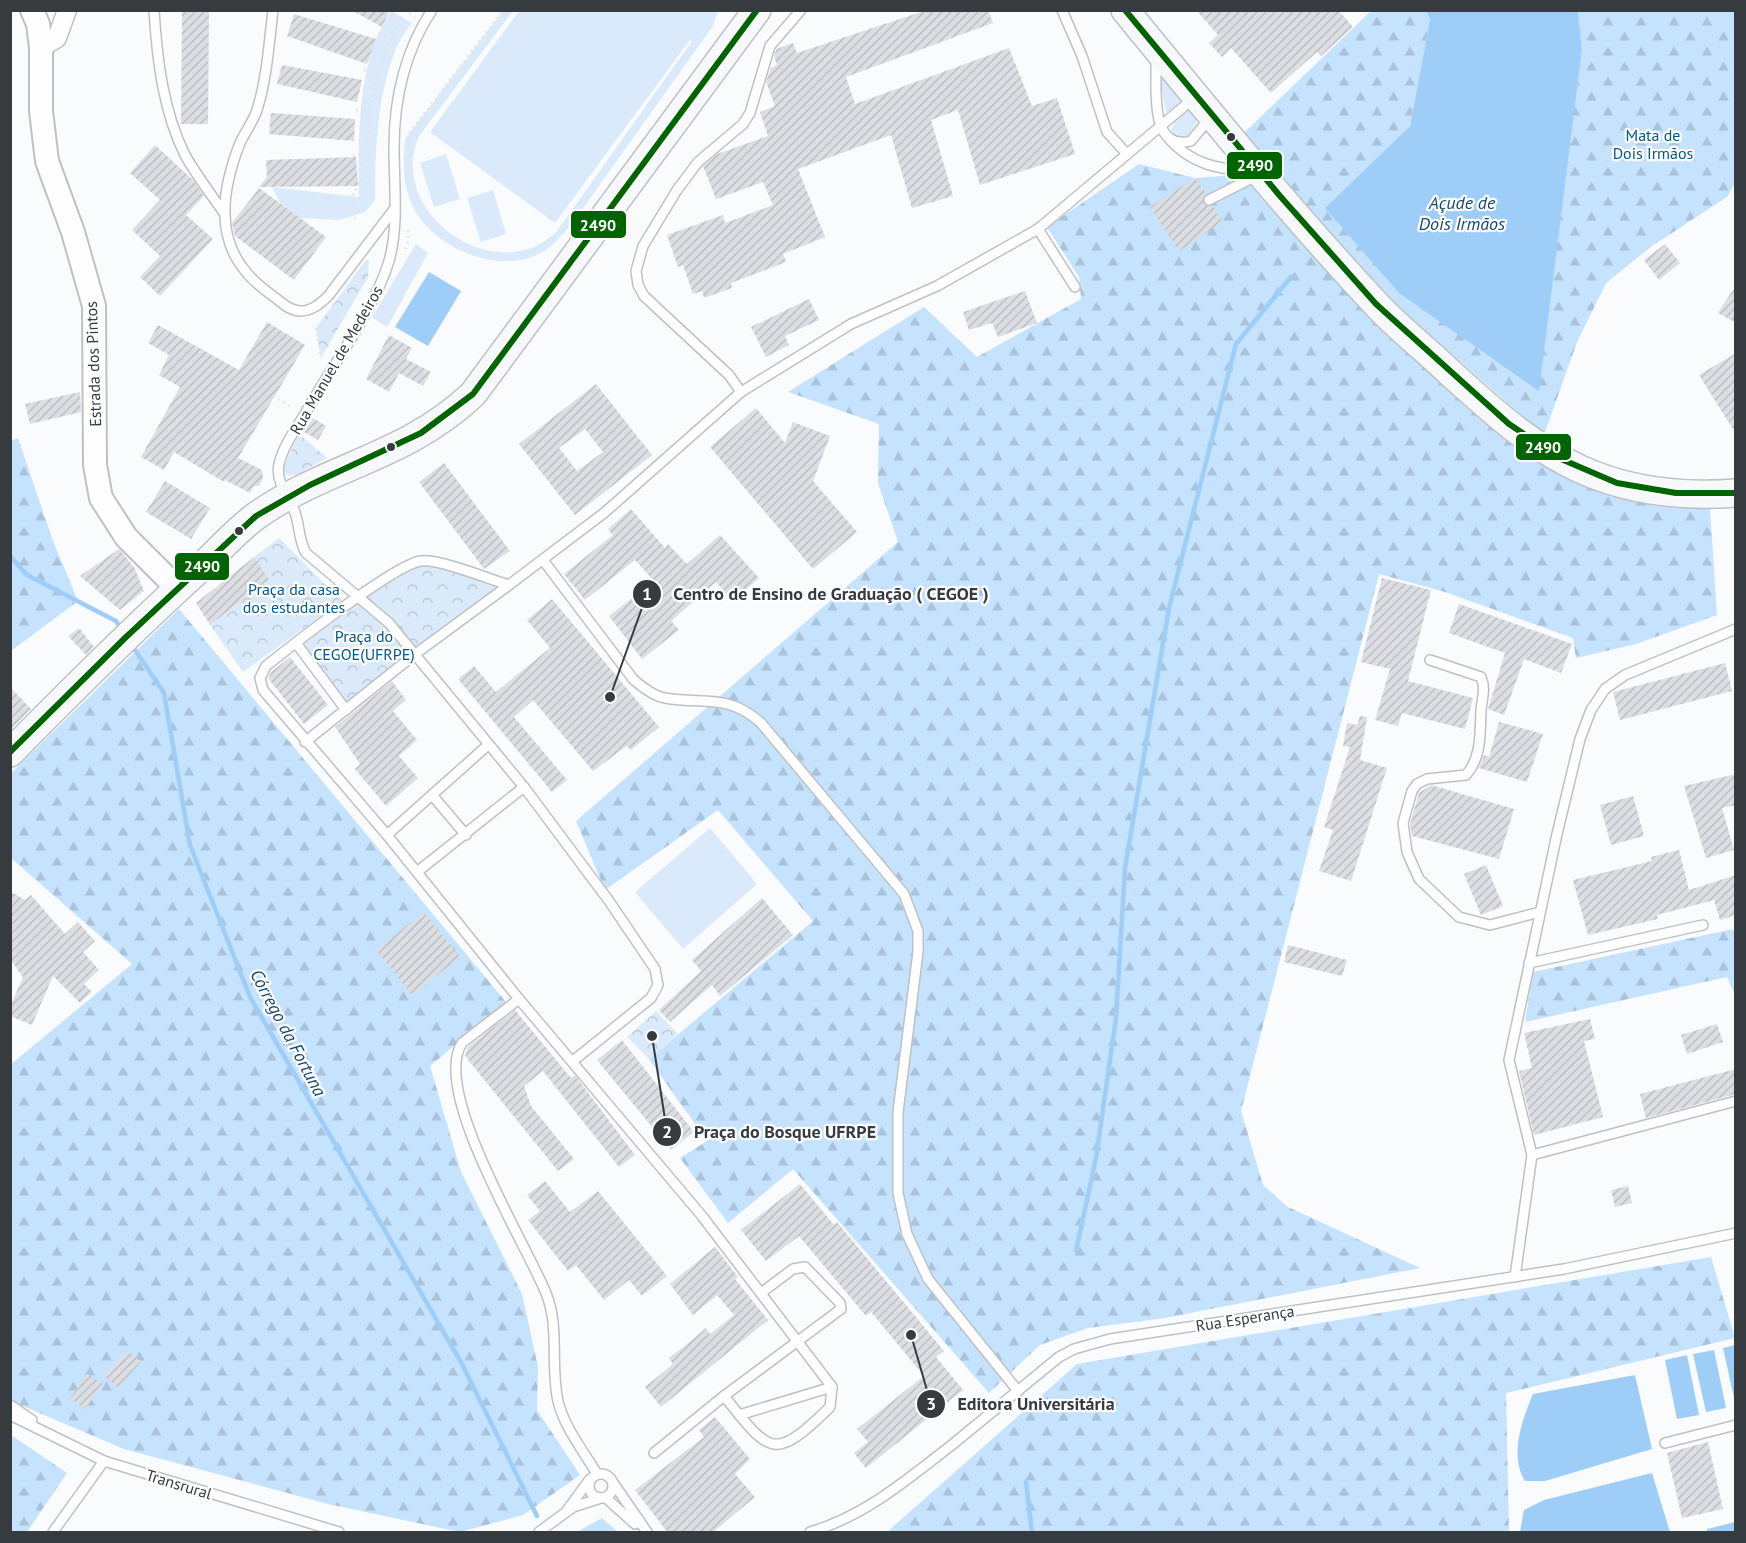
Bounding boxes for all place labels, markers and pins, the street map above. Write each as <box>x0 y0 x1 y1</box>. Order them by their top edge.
unlabelled marker <box>1225 131 1237 143</box>
unlabelled marker <box>385 441 397 453</box>
unlabelled marker <box>233 525 245 537</box>
callout: Centro de Ensino de Graduação ( CEGOE ) <box>632 576 1001 612</box>
callout: Praça do Bosque UFRPE <box>652 1114 888 1150</box>
callout: Editora Universitária <box>916 1386 1127 1422</box>

